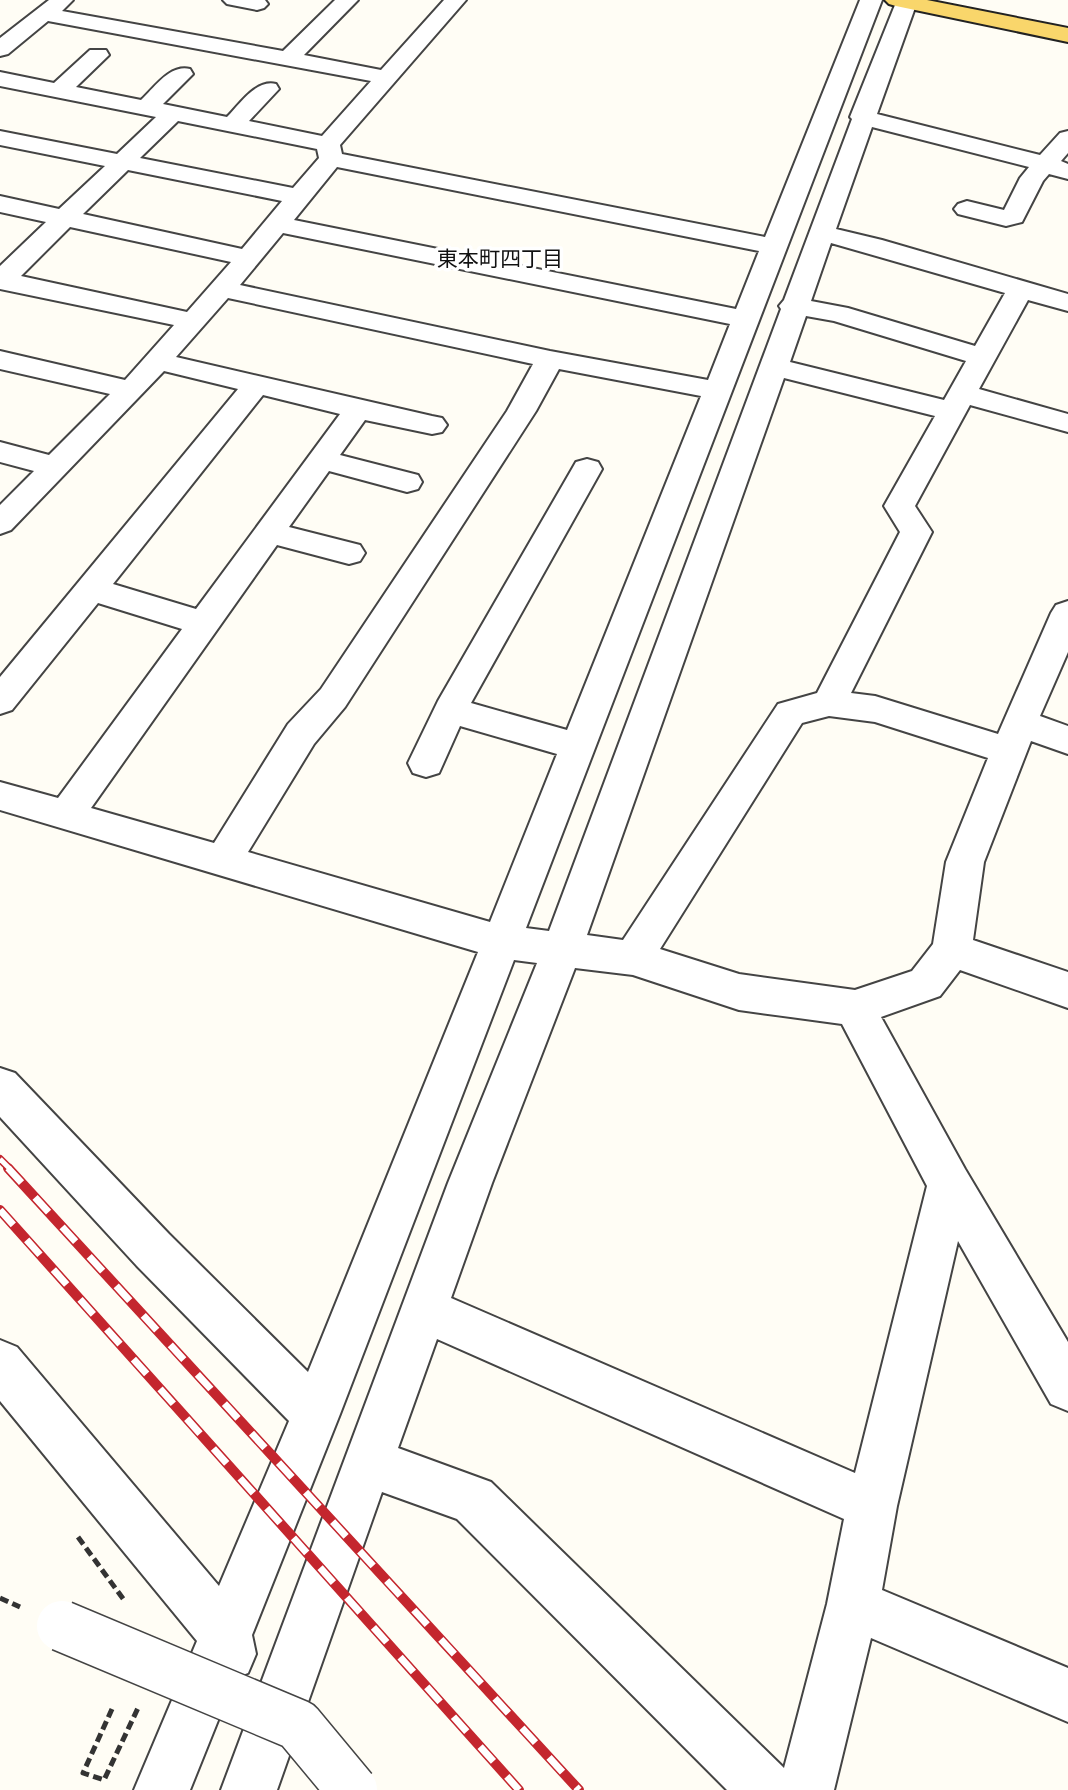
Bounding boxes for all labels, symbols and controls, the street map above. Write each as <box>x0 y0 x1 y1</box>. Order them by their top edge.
district label: 東本町四丁目 <box>437 241 563 272</box>

